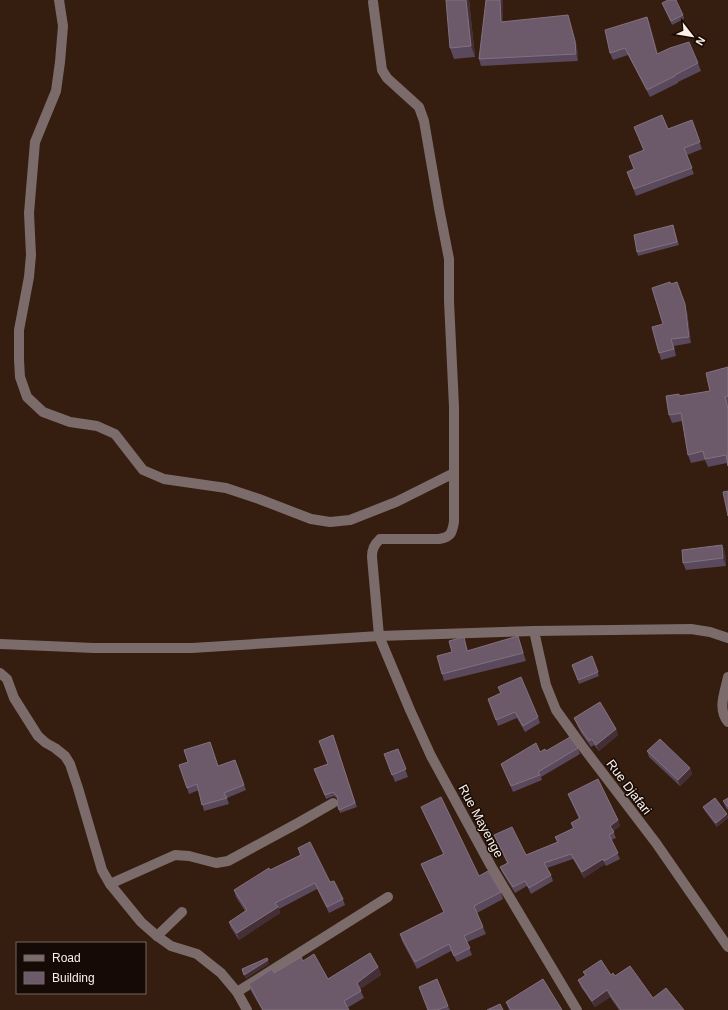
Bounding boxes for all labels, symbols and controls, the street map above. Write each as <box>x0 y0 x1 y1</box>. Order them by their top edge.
north arrow <box>672 16 712 56</box>
text: N <box>693 35 708 48</box>
street label: Rue Djafari <box>603 757 655 818</box>
street label: Rue Mayenge <box>455 782 507 860</box>
legend <box>16 942 146 994</box>
text: Road <box>52 951 81 965</box>
text: Building <box>52 971 95 985</box>

